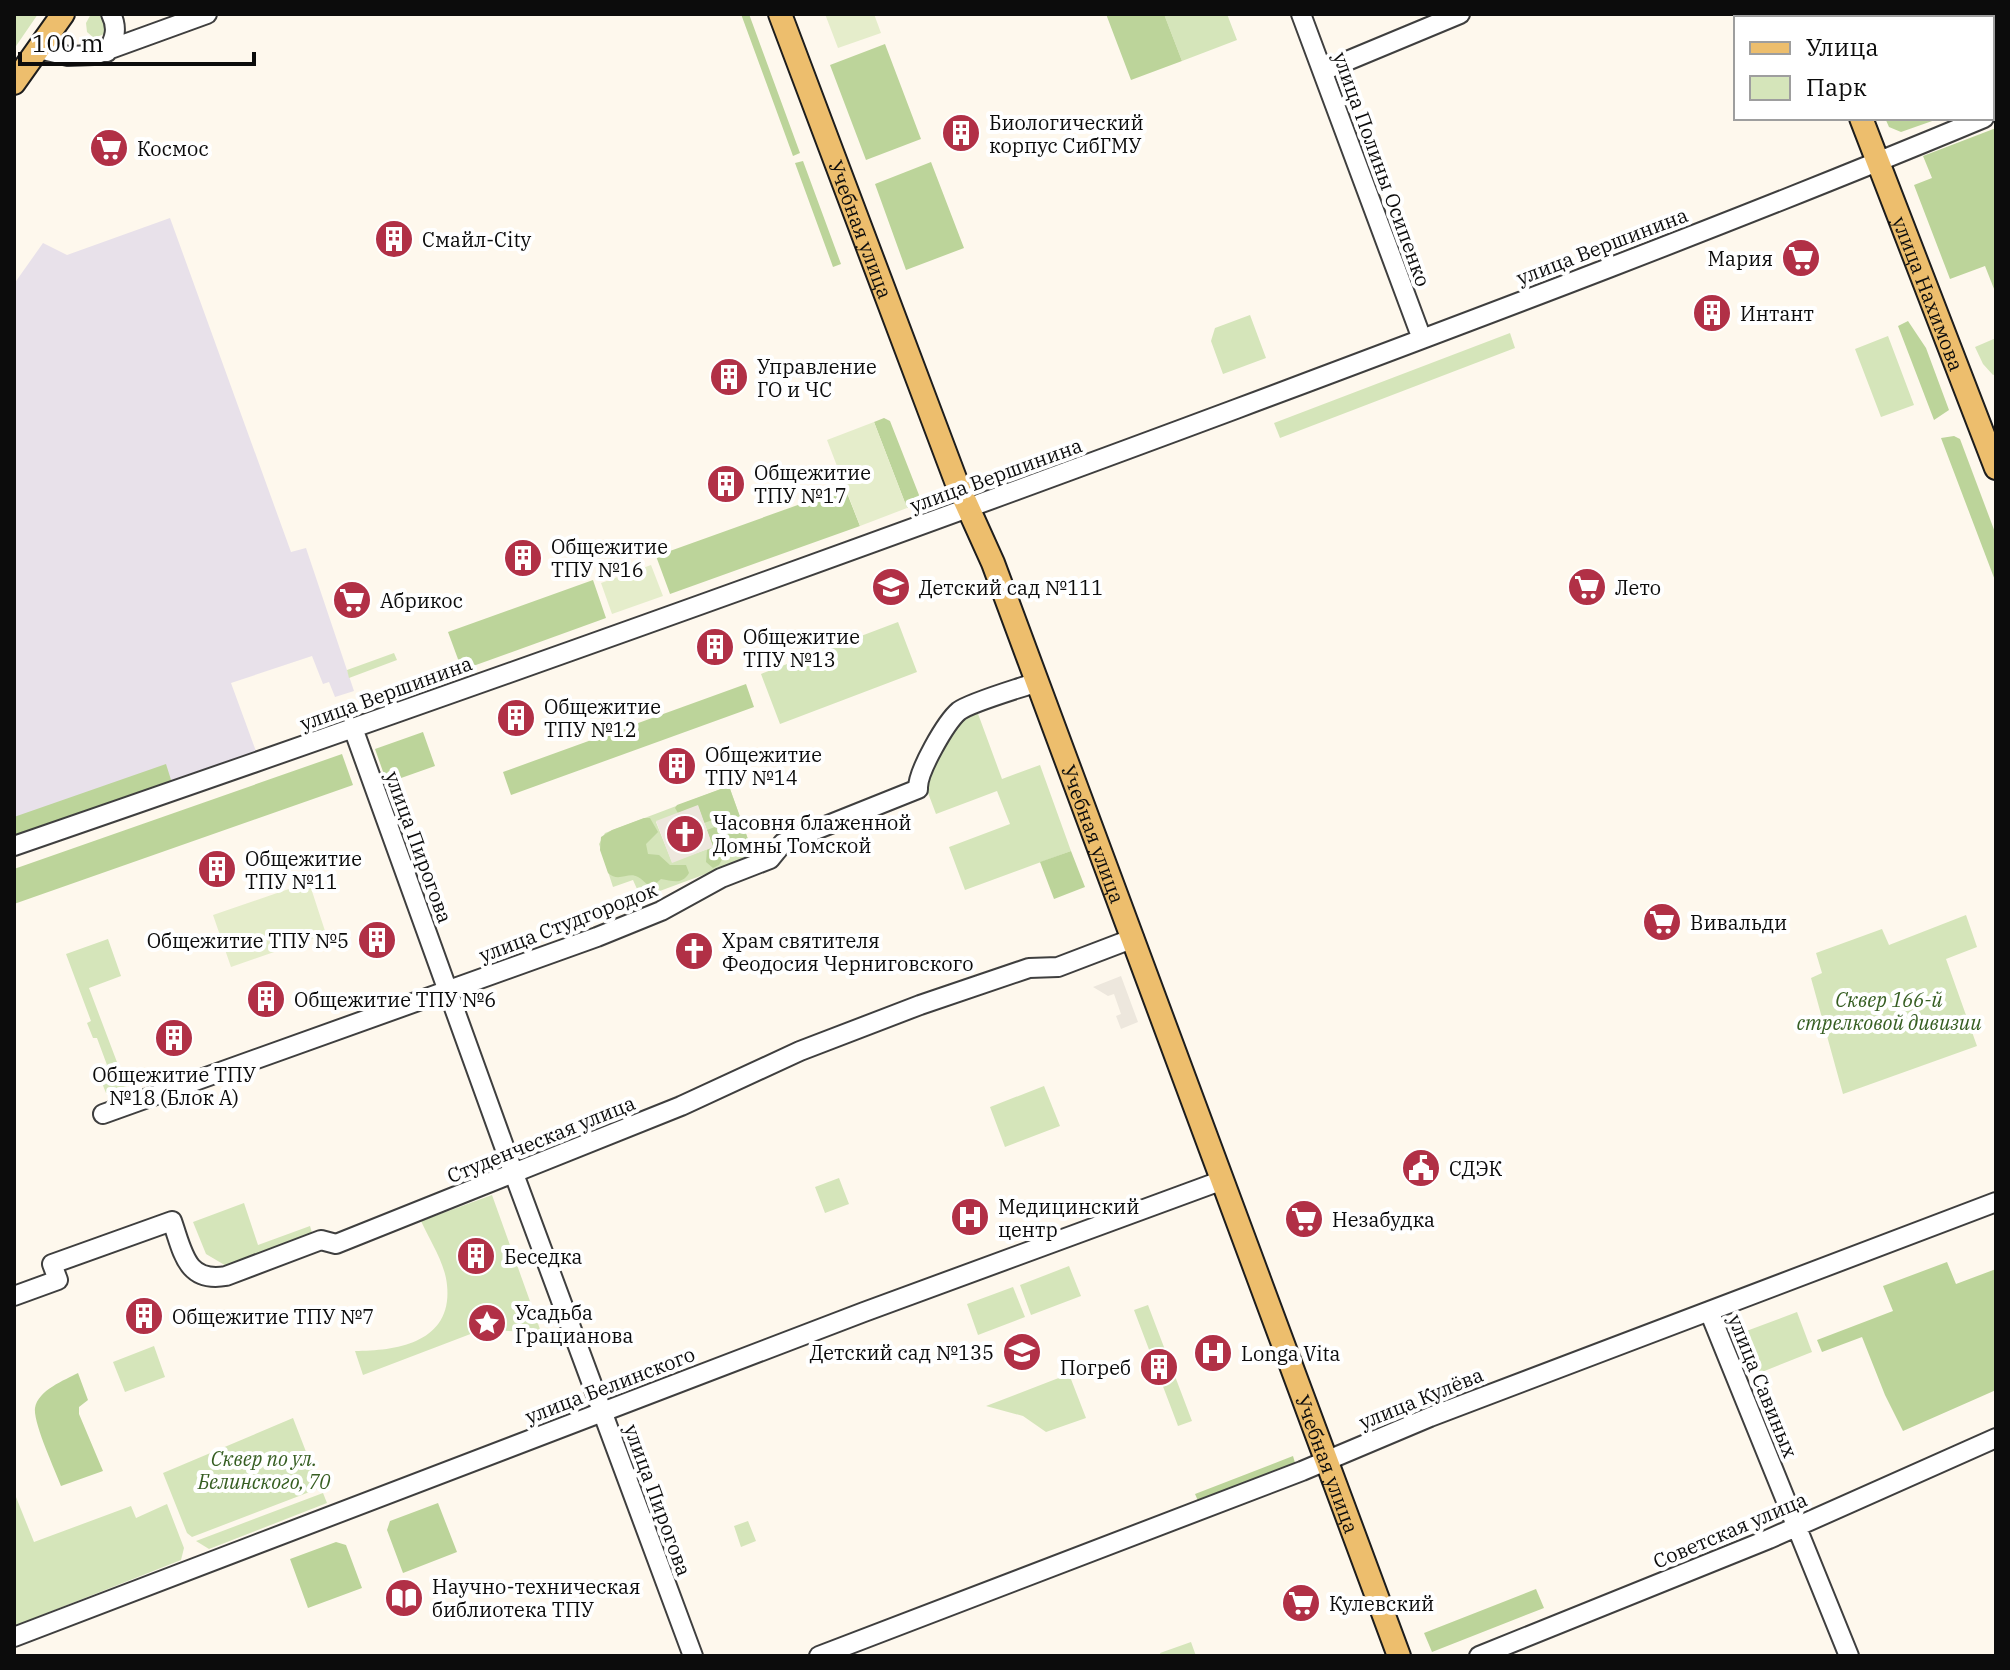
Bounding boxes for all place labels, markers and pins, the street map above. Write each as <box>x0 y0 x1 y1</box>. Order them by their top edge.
place label: Биологический корпус СибГМУ <box>989 109 1144 159</box>
building icon: Биологический корпус СибГМУ <box>940 112 982 154</box>
supermarket icon: Космос <box>88 127 130 169</box>
place label: Космос <box>137 135 209 162</box>
building icon: Смайл-City <box>373 218 415 260</box>
place label: Смайл-City <box>422 226 531 253</box>
supermarket icon: Мария <box>1780 237 1822 279</box>
place label: Мария <box>1708 245 1773 272</box>
building icon: Интант <box>1691 292 1733 334</box>
place label: Интант <box>1740 300 1814 327</box>
place label: Управление ГО и ЧС <box>757 353 877 403</box>
building icon: Управление ГО и ЧС <box>708 356 750 398</box>
place label: Общежитие ТПУ №17 <box>754 459 871 509</box>
building icon: Общежитие ТПУ №17 <box>705 463 747 505</box>
place label: Общежитие ТПУ №16 <box>551 533 668 583</box>
building icon: Общежитие ТПУ №16 <box>502 537 544 579</box>
school or university icon: Детский сад №111 <box>870 566 912 608</box>
supermarket icon: Лето <box>1566 566 1608 608</box>
place label: Детский сад №111 <box>919 574 1103 601</box>
place label: Лето <box>1615 574 1661 601</box>
supermarket icon: Абрикос <box>331 579 373 621</box>
place label: Абрикос <box>380 587 463 614</box>
place label: Общежитие ТПУ №13 <box>743 623 860 673</box>
building icon: Общежитие ТПУ №13 <box>694 626 736 668</box>
place label: Общежитие ТПУ №12 <box>544 693 661 743</box>
building icon: Общежитие ТПУ №12 <box>495 697 537 739</box>
place label: Общежитие ТПУ №14 <box>705 741 822 791</box>
building icon: Общежитие ТПУ №14 <box>656 745 698 787</box>
place label: Часовня блаженной Домны Томской <box>713 809 912 859</box>
church icon: Часовня блаженной Домны Томской <box>664 813 706 855</box>
place label: Общежитие ТПУ №11 <box>245 845 362 895</box>
building icon: Общежитие ТПУ №11 <box>196 848 238 890</box>
supermarket icon: Вивальди <box>1641 901 1683 943</box>
place label: Вивальди <box>1690 909 1787 936</box>
building icon: Общежитие ТПУ №5 <box>356 919 398 961</box>
place label: Общежитие ТПУ №5 <box>147 927 349 954</box>
place label: Храм святителя Феодосия Черниговского <box>722 927 974 977</box>
church icon: Храм святителя Феодосия Черниговского <box>673 930 715 972</box>
building icon: Общежитие ТПУ №6 <box>245 978 287 1020</box>
place label: Общежитие ТПУ №6 <box>294 986 496 1013</box>
building icon: Общежитие ТПУ №18 (Блок А) <box>153 1017 195 1059</box>
place label: Общежитие ТПУ №18 (Блок А) <box>92 1061 256 1111</box>
public building icon: СДЭК <box>1400 1147 1442 1189</box>
place label: СДЭК <box>1449 1155 1503 1182</box>
place label: Медицинский центр <box>998 1193 1139 1243</box>
hospital icon: Медицинский центр <box>949 1196 991 1238</box>
supermarket icon: Незабудка <box>1283 1198 1325 1240</box>
place label: Незабудка <box>1332 1206 1435 1233</box>
building icon: Беседка <box>455 1235 497 1277</box>
place label: Беседка <box>504 1243 583 1270</box>
building icon: Общежитие ТПУ №7 <box>123 1295 165 1337</box>
place label: Усадьба Грацианова <box>515 1299 633 1349</box>
place icon: Усадьба Грацианова <box>466 1302 508 1344</box>
place label: Общежитие ТПУ №7 <box>172 1303 374 1330</box>
school or university icon: Детский сад №135 <box>1001 1331 1043 1373</box>
hospital icon: Longa Vita <box>1192 1332 1234 1374</box>
place label: Детский сад №135 <box>810 1339 994 1366</box>
place label: Longa Vita <box>1241 1340 1341 1367</box>
building icon: Погреб <box>1138 1346 1180 1388</box>
place label: Погреб <box>1060 1354 1131 1381</box>
place label: Научно-техническая библиотека ТПУ <box>432 1573 641 1623</box>
library icon: Научно-техническая библиотека ТПУ <box>383 1577 425 1619</box>
supermarket icon: Кулевский <box>1280 1582 1322 1624</box>
place label: Кулевский <box>1329 1590 1434 1617</box>

